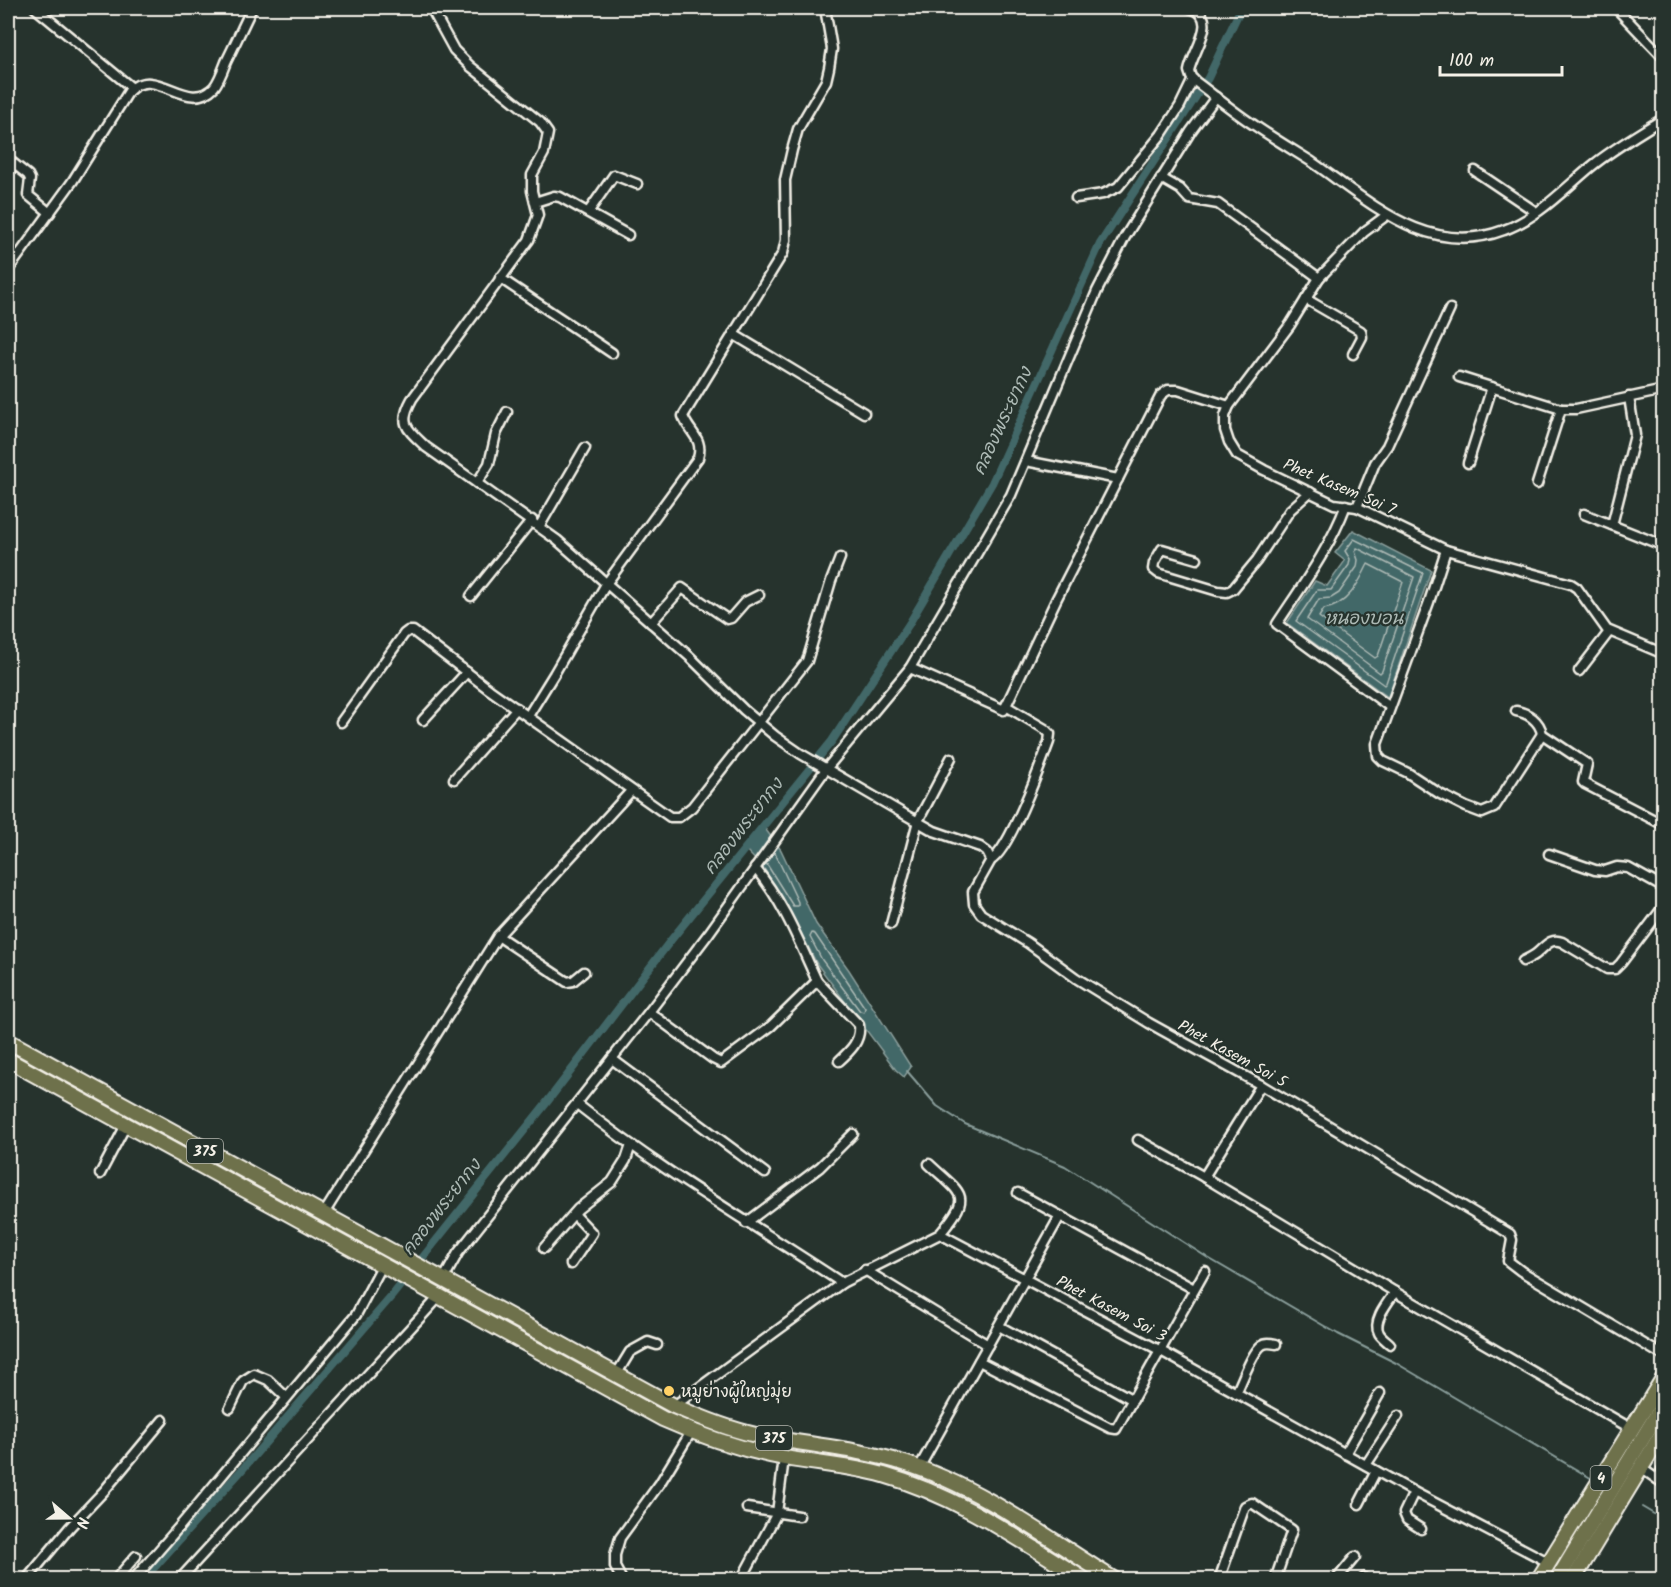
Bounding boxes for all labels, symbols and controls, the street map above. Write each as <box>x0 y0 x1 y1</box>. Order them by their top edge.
scale bar <box>1440 39 1562 77</box>
text: 100 m <box>1449 47 1494 76</box>
water label: คลองพระยากง <box>966 361 1042 480</box>
street label: Phet Kasem Soi 7 <box>1279 452 1400 523</box>
water label: หนองบอน <box>1325 605 1404 634</box>
water label: คลองพระยากง <box>697 771 793 882</box>
street label: Phet Kasem Soi 5 <box>1173 1014 1293 1095</box>
road number: 375 <box>187 1139 223 1163</box>
water label: คลองพระยากง <box>395 1152 491 1263</box>
street label: Phet Kasem Soi 3 <box>1051 1270 1171 1349</box>
place label: หมูย่างผู้ใหญ่มุ่ย <box>681 1380 792 1405</box>
marker: หมูย่างผู้ใหญ่มุ่ย <box>662 1384 676 1398</box>
road number: 375 <box>756 1426 792 1450</box>
road number: 4 <box>1590 1466 1612 1490</box>
north arrow <box>39 1488 99 1548</box>
text: N <box>68 1514 95 1532</box>

